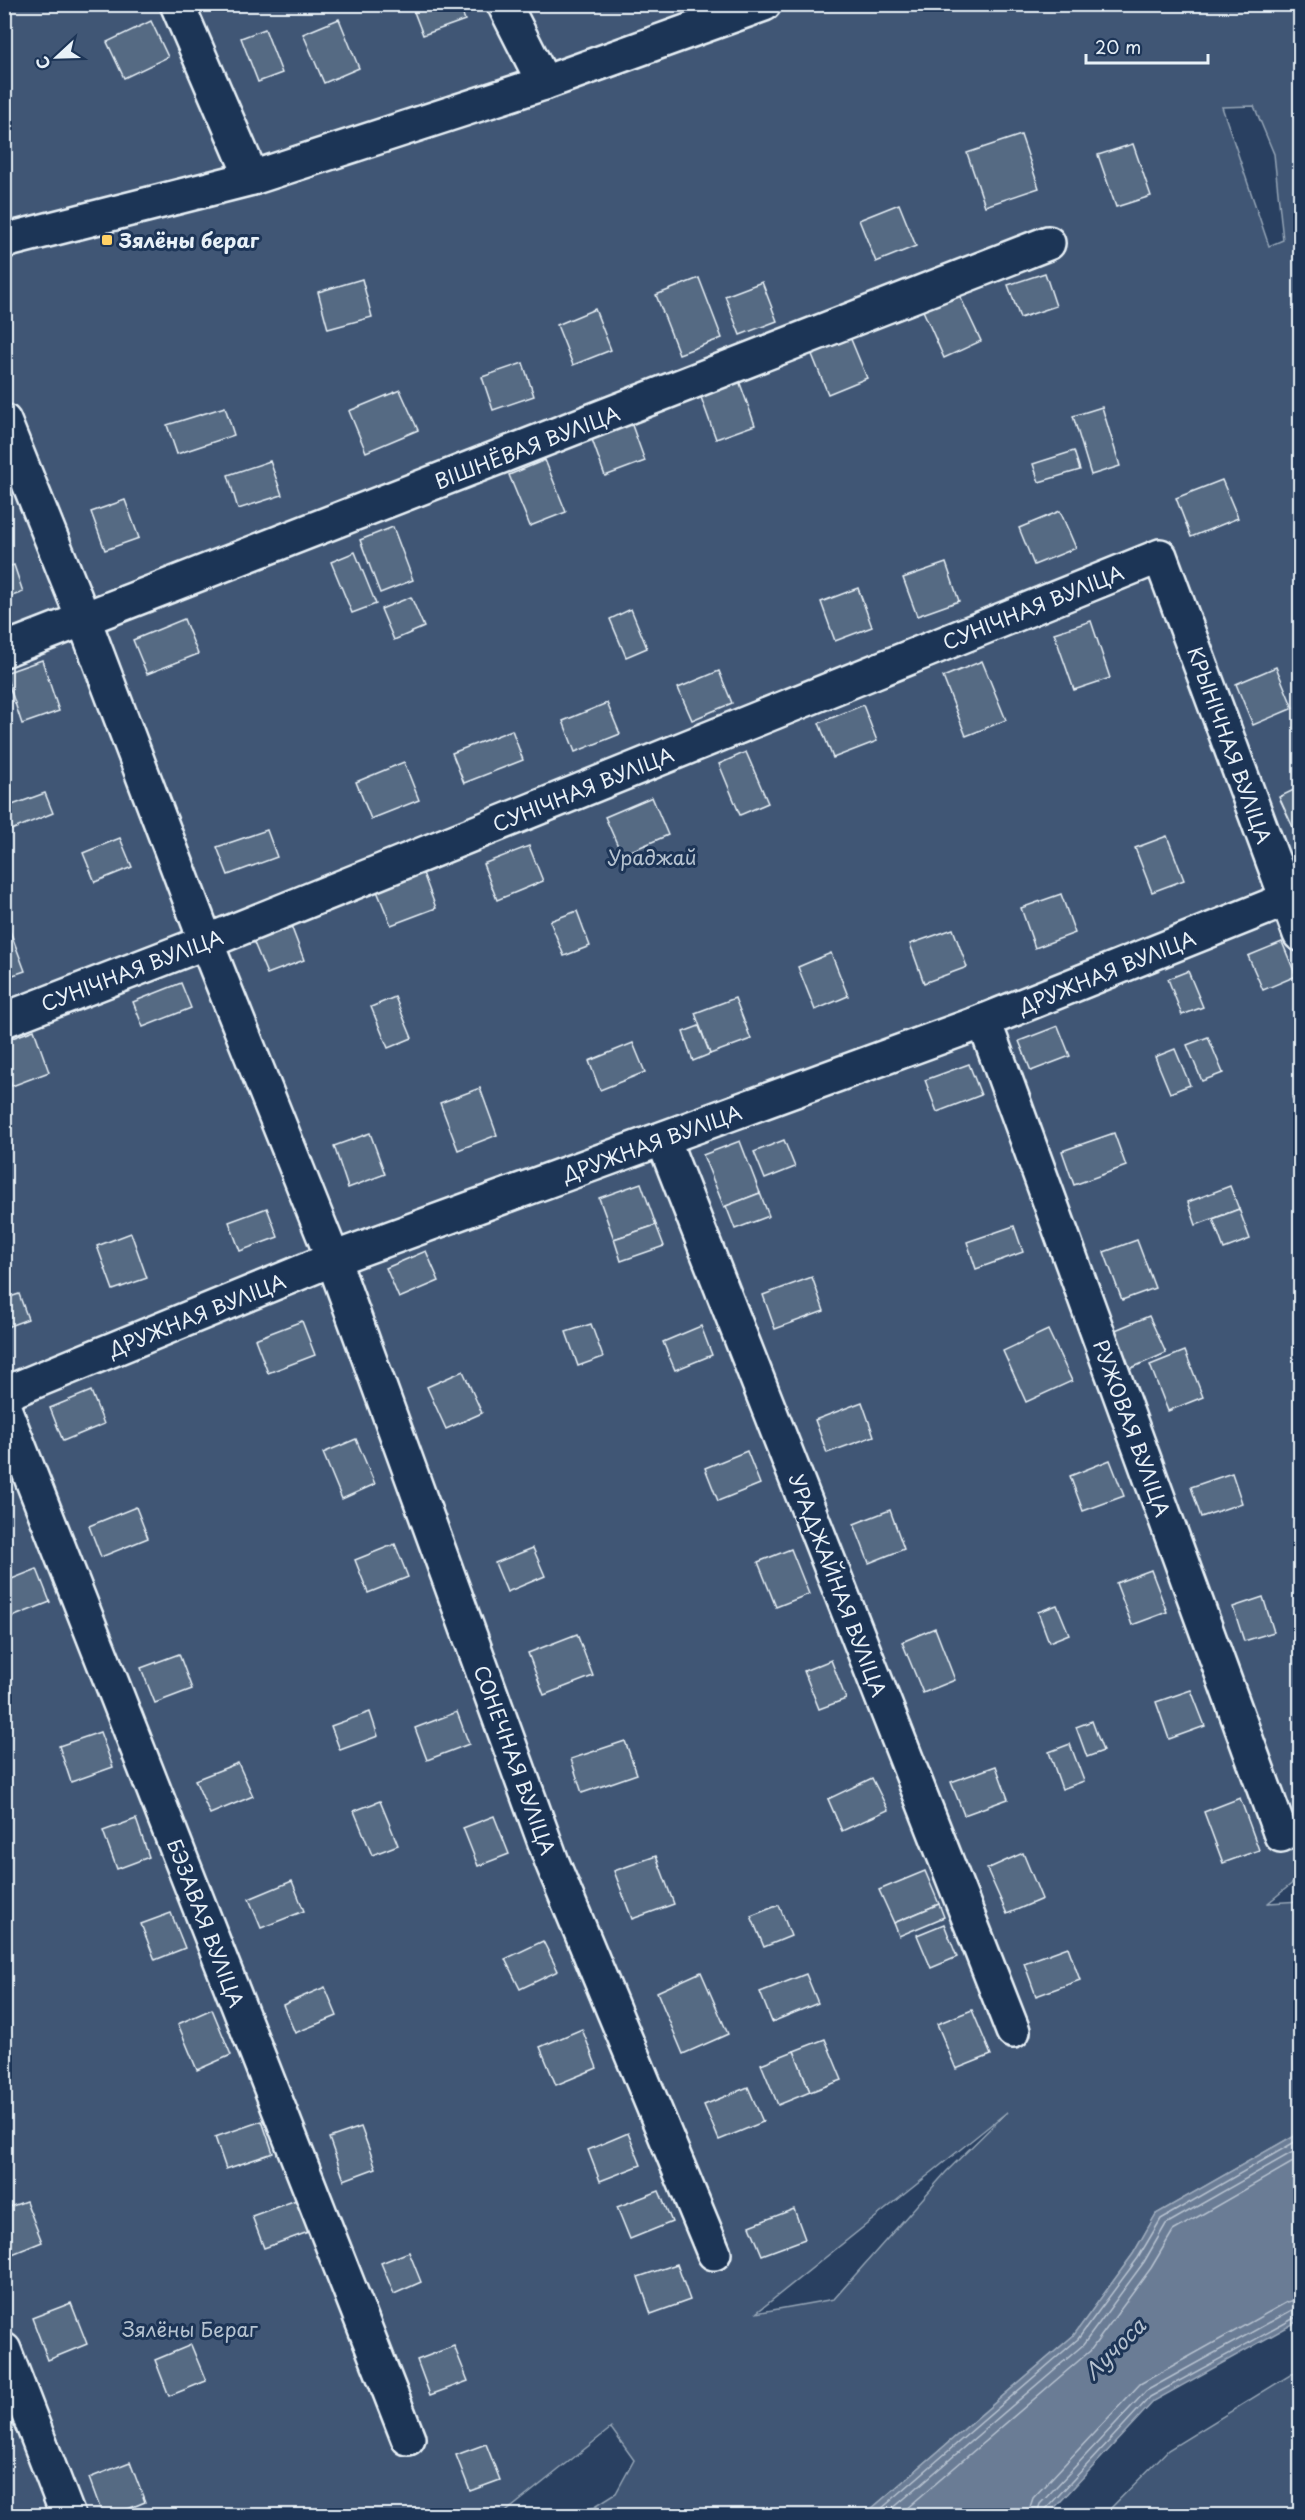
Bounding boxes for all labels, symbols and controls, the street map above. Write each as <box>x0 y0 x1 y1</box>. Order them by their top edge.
north arrow <box>27 27 87 87</box>
scale bar <box>1086 27 1208 65</box>
text: 20 m <box>1095 33 1141 60</box>
text: С <box>29 53 56 73</box>
place label: Зялёны бераг <box>118 225 260 255</box>
marker: Зялёны бераг <box>100 233 114 247</box>
street label: ВІШНЁВАЯ ВУЛІЦА <box>430 398 624 496</box>
street label: СУНІЧНАЯ ВУЛІЦА <box>938 557 1128 657</box>
street label: КРЫНІЧНАЯ ВУЛІЦА <box>1180 642 1280 848</box>
street label: СУНІЧНАЯ ВУЛІЦА <box>488 739 678 839</box>
park label: Ураджай <box>607 842 697 872</box>
street label: СУНІЧНАЯ ВУЛІЦА <box>37 921 227 1019</box>
street label: ДРУЖНАЯ ВУЛІЦА <box>1013 923 1200 1022</box>
street label: ДРУЖНАЯ ВУЛІЦА <box>557 1097 746 1190</box>
street label: ДРУЖНАЯ ВУЛІЦА <box>103 1266 290 1365</box>
street label: РУЖОВАЯ ВУЛІЦА <box>1086 1335 1178 1521</box>
street label: УРАДЖАЙНАЯ ВУЛІЦА <box>782 1469 894 1701</box>
street label: СОНЕЧНАЯ ВУЛІЦА <box>467 1661 563 1859</box>
street label: БЭЗАВАЯ ВУЛІЦА <box>160 1834 252 2012</box>
water label: Лучоса <box>1076 2309 1153 2386</box>
park label: Зялёны Бераг <box>122 2314 259 2344</box>

